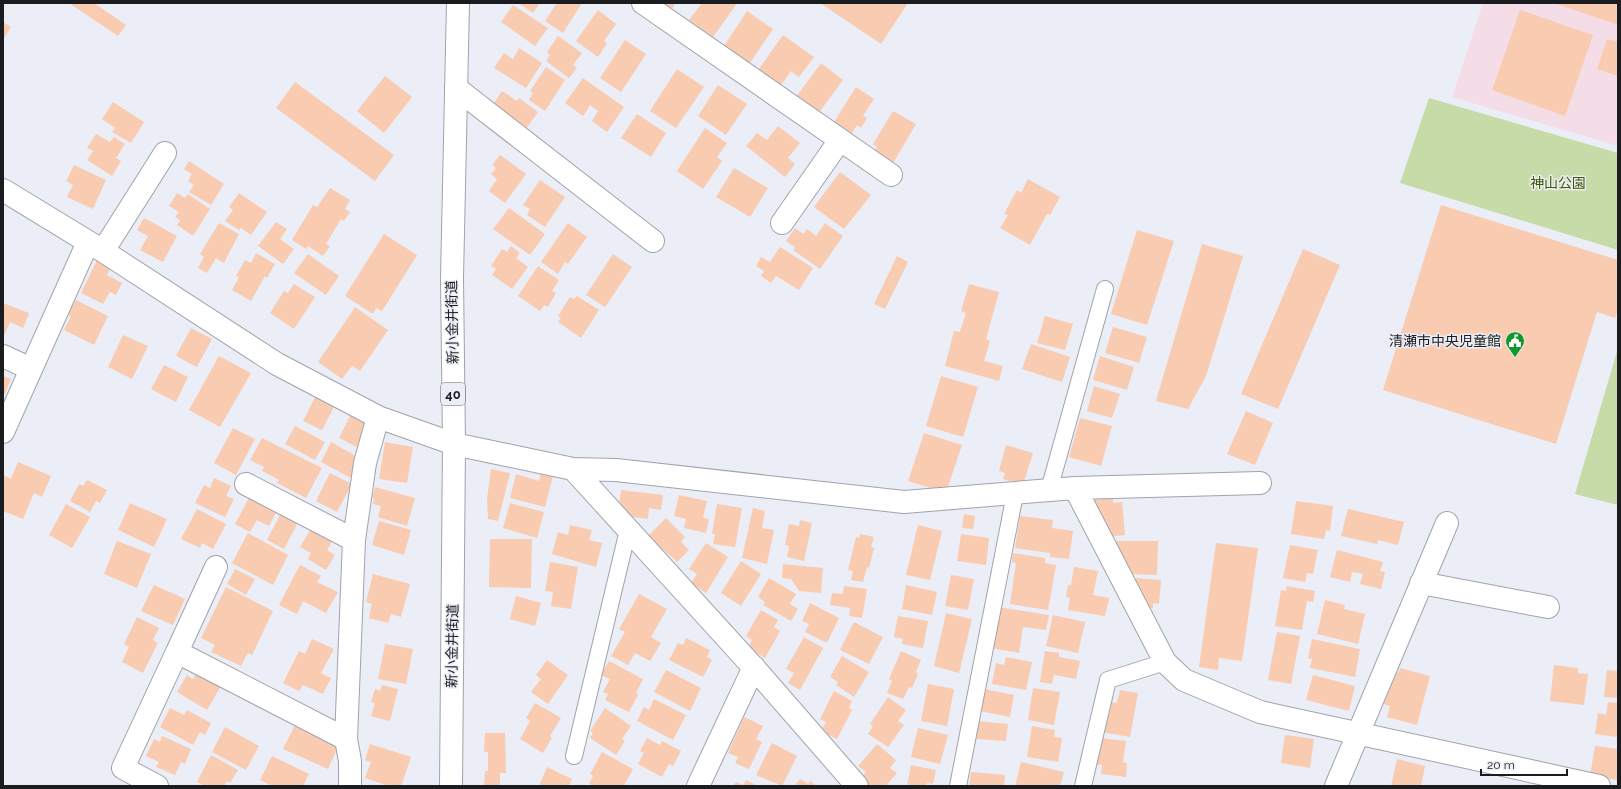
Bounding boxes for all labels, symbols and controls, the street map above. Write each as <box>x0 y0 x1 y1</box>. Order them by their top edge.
park label: 神山公園 <box>1530 175 1586 191</box>
street label: 新小金井街道 <box>443 280 461 364</box>
public building icon: 清瀬市中央児童館 <box>1504 330 1526 358</box>
place label: 清瀬市中央児童館 <box>1389 333 1501 349</box>
road number: 40 <box>441 383 465 405</box>
street label: 新小金井街道 <box>443 604 461 688</box>
scale bar <box>1481 751 1567 777</box>
text: 20 m <box>1487 758 1515 772</box>

